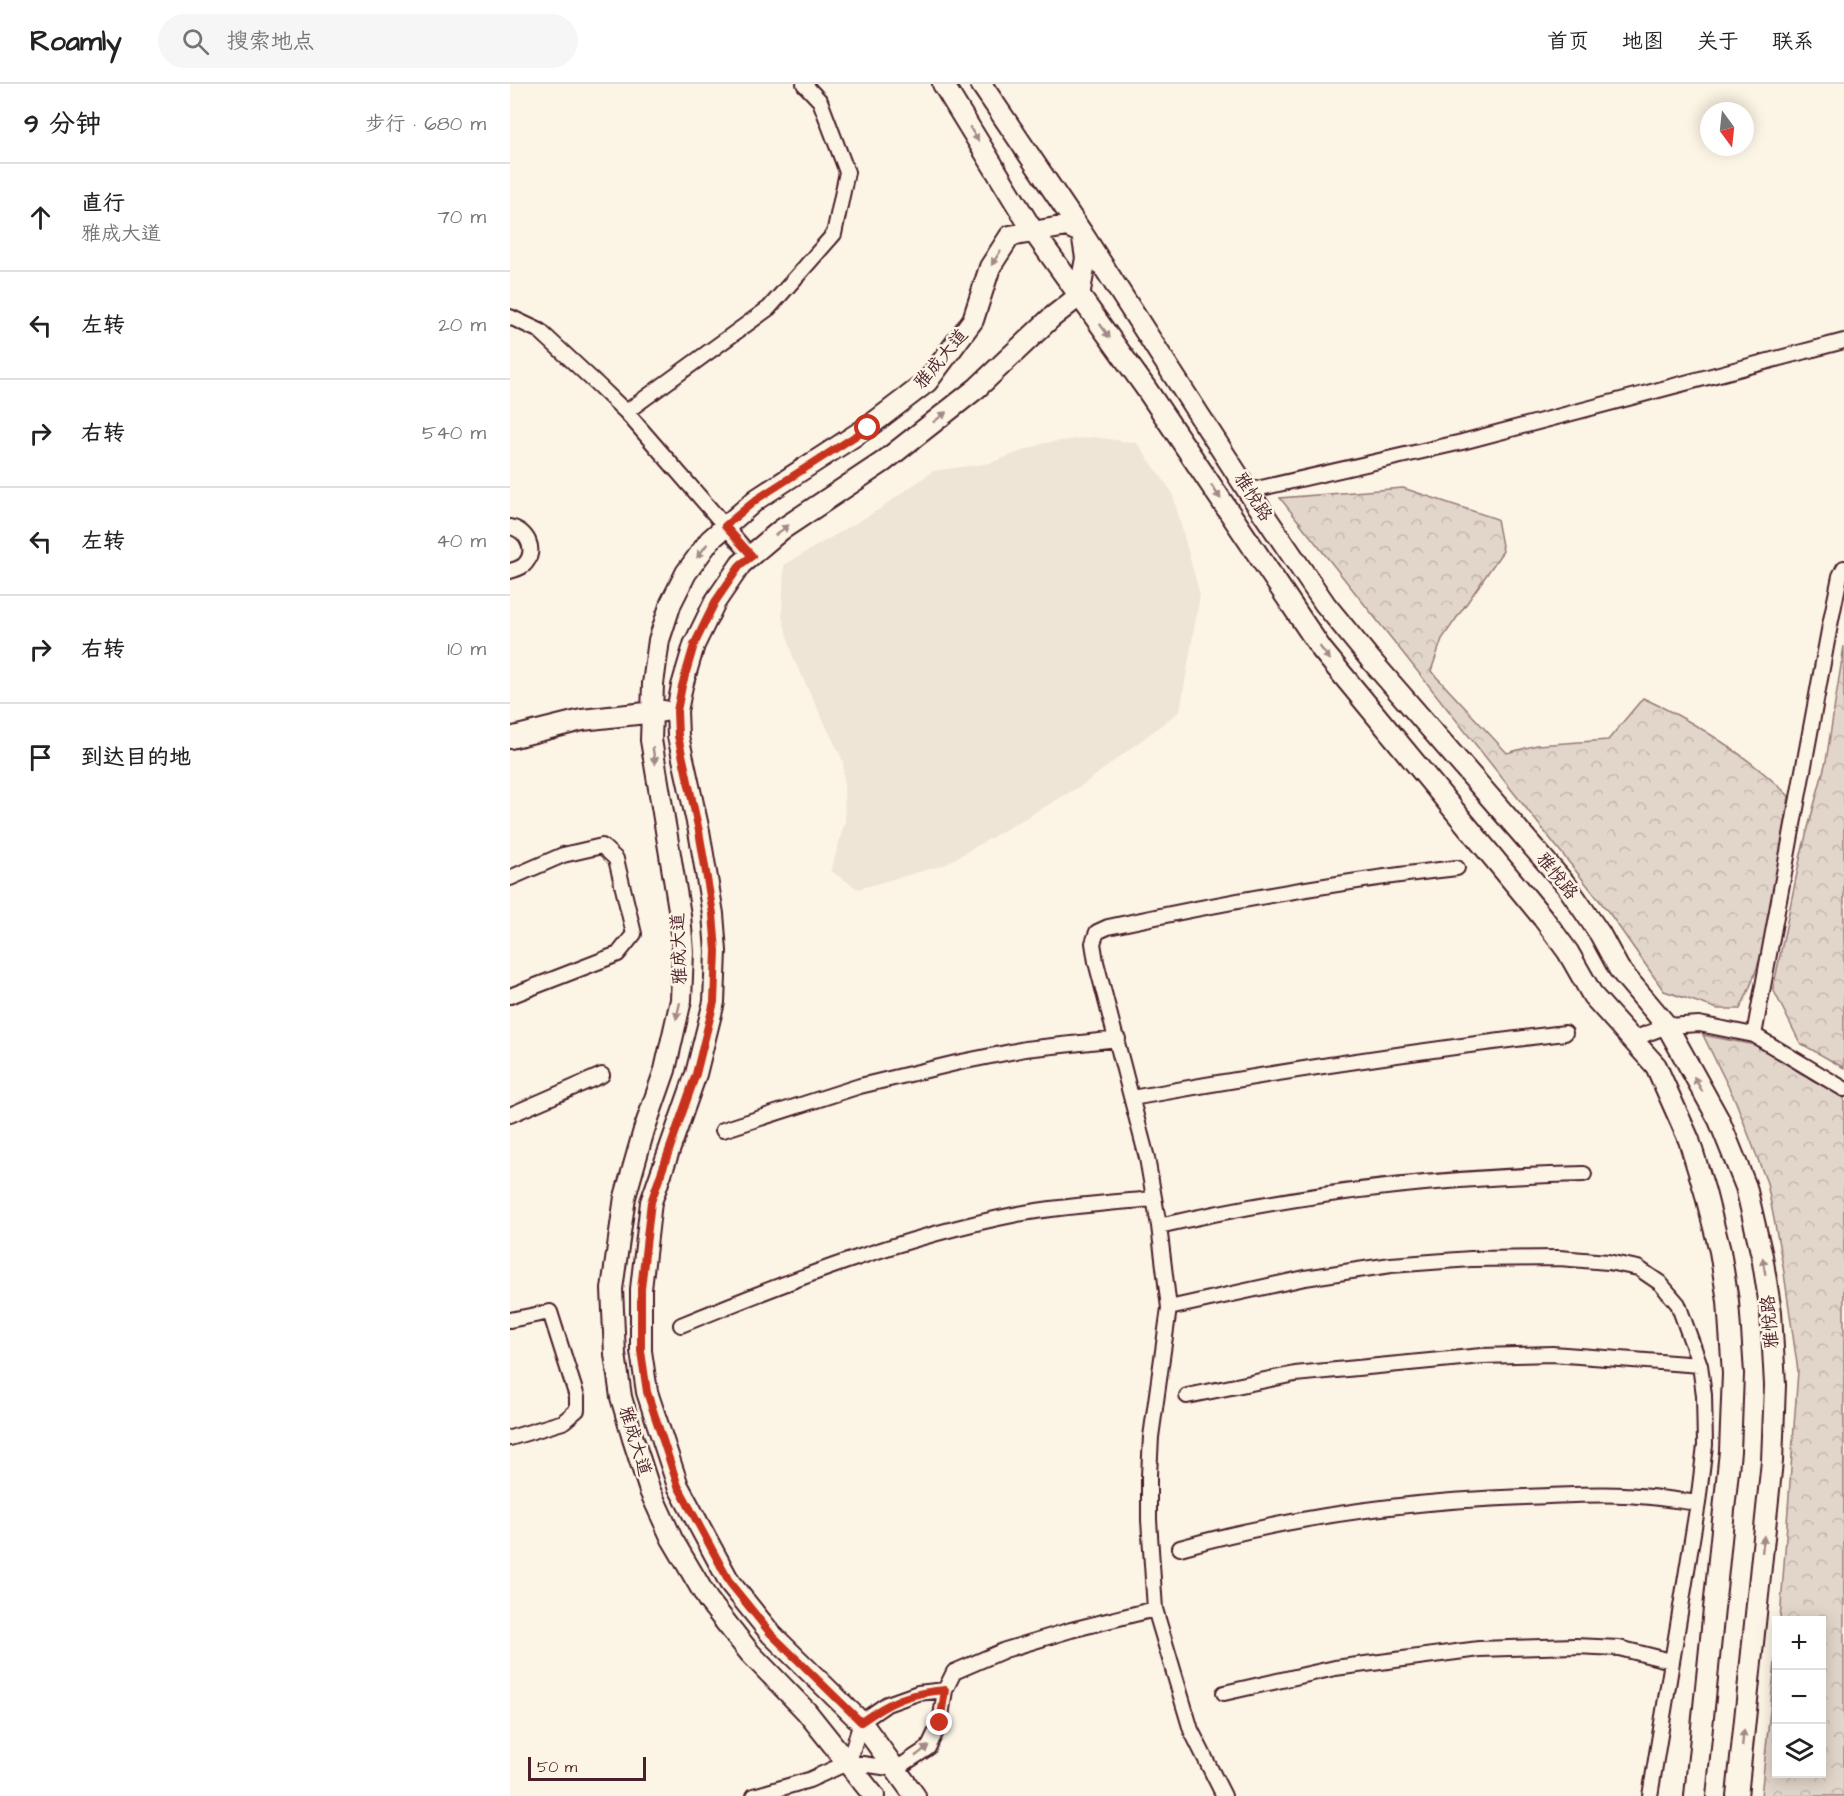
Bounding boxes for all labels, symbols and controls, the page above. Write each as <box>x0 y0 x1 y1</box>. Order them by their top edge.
search box <box>158 14 578 68</box>
text: Roamly <box>30 22 122 61</box>
icon: search <box>179 25 212 58</box>
text: 搜索地点 <box>227 26 315 57</box>
text: 首页 <box>1547 27 1589 56</box>
text: 地图 <box>1622 27 1664 56</box>
text: 关于 <box>1697 27 1739 56</box>
text: 联系 <box>1772 27 1814 56</box>
north arrow <box>1700 102 1754 156</box>
text: 9 分钟 <box>24 106 101 142</box>
text: 步行 · 680 m <box>365 110 486 138</box>
one-way arrow <box>968 126 979 142</box>
text: 直行 <box>81 188 125 219</box>
icon: ahead <box>24 201 57 234</box>
text: 70 m <box>438 203 486 231</box>
text: 雅成大道 <box>81 220 161 248</box>
one-way arrow <box>991 250 1002 266</box>
icon: left <box>24 309 57 342</box>
text: 左转 <box>81 310 125 341</box>
text: 20 m <box>438 311 486 339</box>
street label: 雅成大道 <box>908 323 974 395</box>
one-way arrow <box>1098 324 1110 339</box>
one-way arrow <box>932 411 948 424</box>
route start <box>854 414 880 440</box>
icon: right <box>24 417 57 450</box>
text: 右转 <box>81 418 125 449</box>
text: 540 m <box>422 419 486 447</box>
street label: 雅悦路 <box>1228 468 1278 526</box>
one-way arrow <box>1210 483 1221 500</box>
icon: left <box>24 525 57 558</box>
one-way arrow <box>774 525 789 537</box>
text: 左转 <box>81 526 125 557</box>
text: 40 m <box>436 527 486 555</box>
one-way arrow <box>696 543 708 559</box>
icon: right <box>24 633 57 666</box>
text: 右转 <box>81 634 125 665</box>
text: 10 m <box>447 635 486 663</box>
one-way arrow <box>1319 645 1332 661</box>
icon: arrive <box>24 741 57 774</box>
text: 到达目的地 <box>81 742 191 773</box>
one-way arrow <box>649 747 658 766</box>
street label: 雅悦路 <box>1530 847 1584 905</box>
street label: 雅成大道 <box>665 913 693 985</box>
one-way arrow <box>673 1002 683 1021</box>
one-way arrow <box>1693 1075 1703 1092</box>
one-way arrow <box>1759 1256 1768 1275</box>
street label: 雅悦路 <box>1755 1294 1785 1350</box>
street label: 雅成大道 <box>613 1403 657 1479</box>
one-way arrow <box>1758 1534 1768 1553</box>
map controls <box>1772 1616 1826 1778</box>
button: + <box>1772 1616 1826 1670</box>
button: − <box>1772 1670 1826 1724</box>
route end <box>926 1709 952 1735</box>
button: layers <box>1772 1724 1826 1778</box>
one-way arrow <box>1738 1728 1748 1747</box>
one-way arrow <box>914 1745 930 1758</box>
scale bar <box>528 1754 646 1782</box>
text: 50 m <box>537 1756 577 1778</box>

